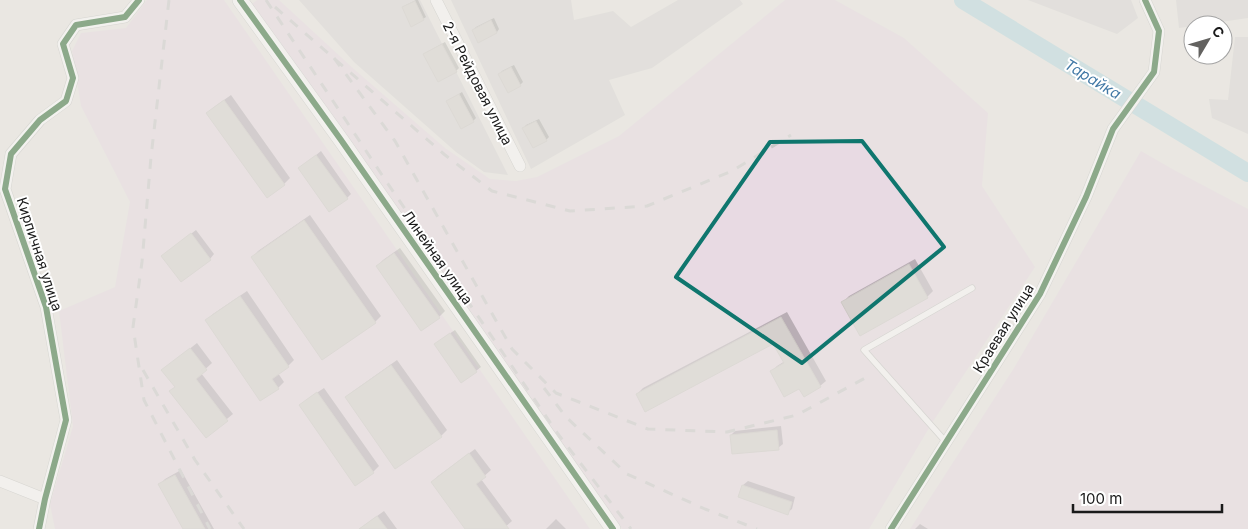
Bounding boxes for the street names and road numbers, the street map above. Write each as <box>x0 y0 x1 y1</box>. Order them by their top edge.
street label: 2-я Рейдовая улица <box>439 18 517 148</box>
street label: Кирпичная улица <box>14 195 66 313</box>
street label: Линейная улица <box>399 207 477 307</box>
street label: Краевая улица <box>969 281 1037 375</box>

